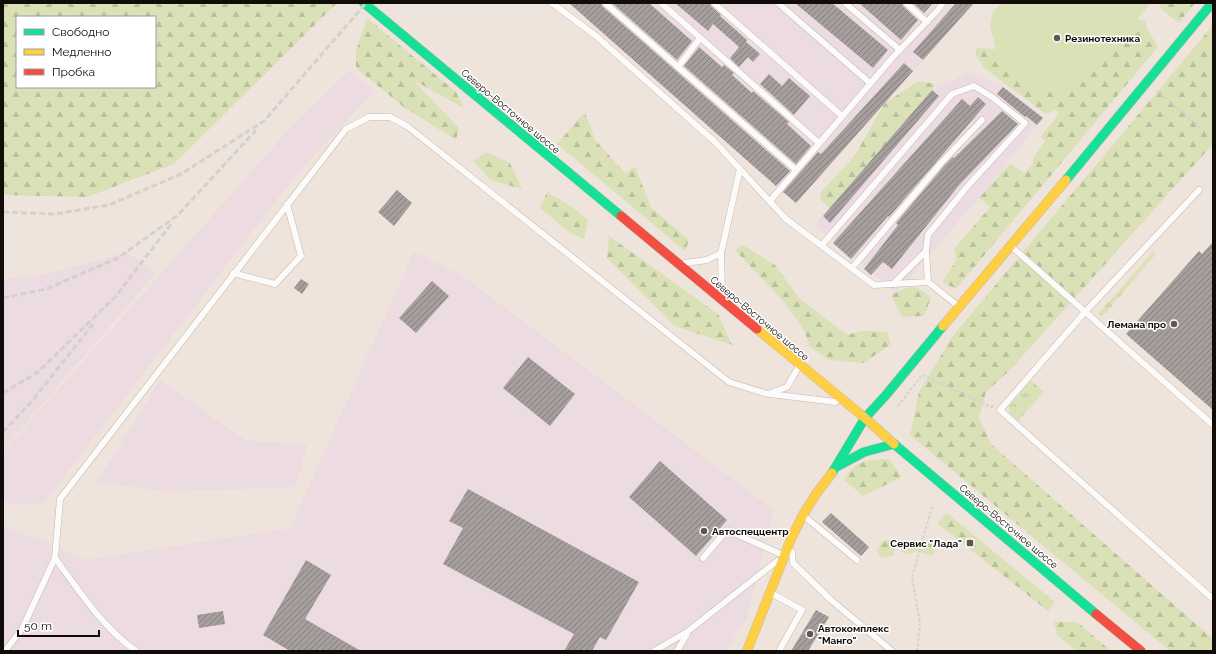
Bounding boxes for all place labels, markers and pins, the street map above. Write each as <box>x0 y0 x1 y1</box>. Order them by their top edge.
marker: Резинотехника <box>1052 33 1062 43</box>
place label: Резинотехника <box>1065 33 1140 44</box>
place label: Лемана про <box>1107 319 1166 330</box>
marker: Лемана про <box>1169 319 1179 329</box>
marker: Автоспеццентр <box>699 526 709 536</box>
place label: Автоспеццентр <box>712 526 789 537</box>
place label: Сервис "Лада" <box>890 538 962 549</box>
marker: Сервис "Лада" <box>965 538 975 548</box>
place label: Автокомплекс "Манго" <box>818 623 889 646</box>
marker: Автокомплекс "Манго" <box>805 629 815 639</box>

